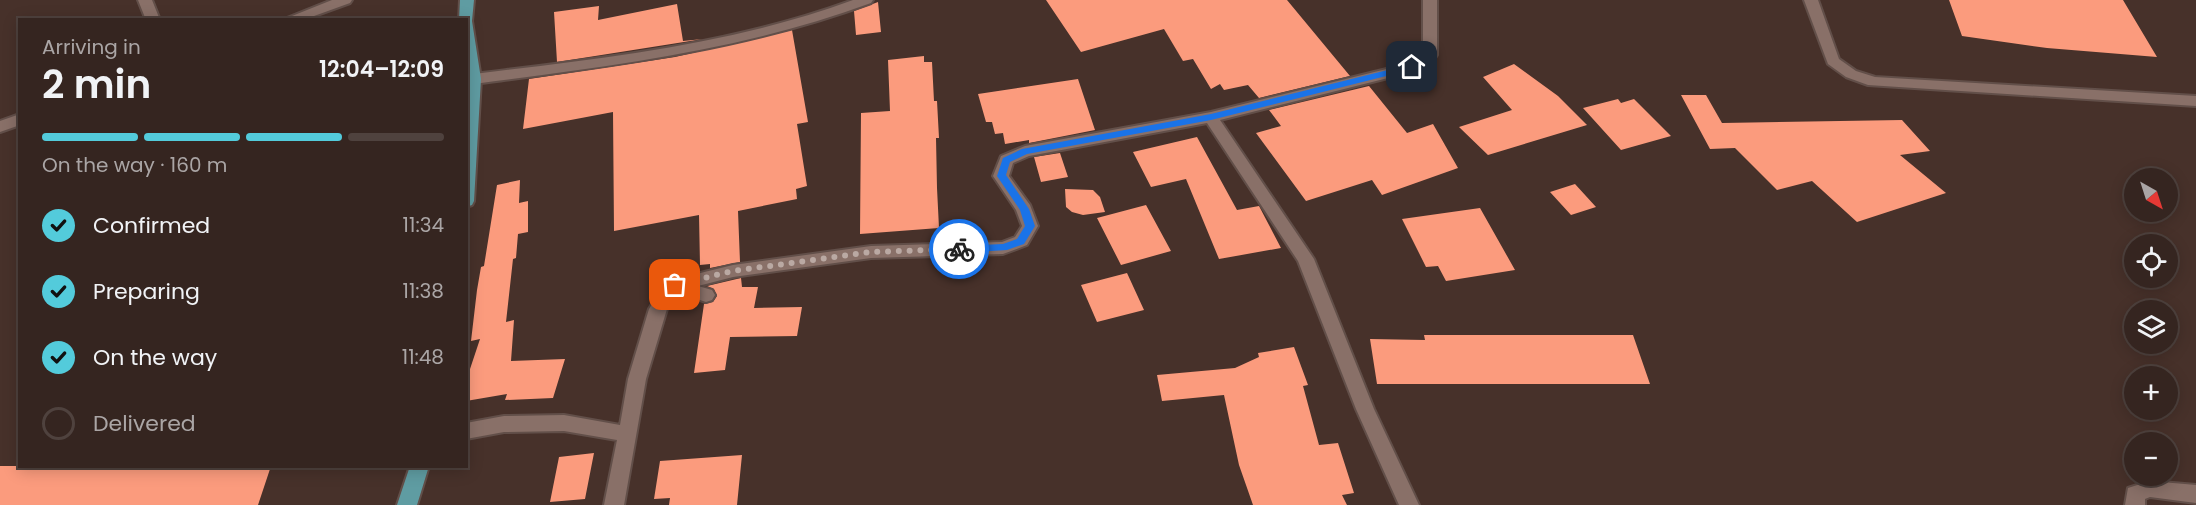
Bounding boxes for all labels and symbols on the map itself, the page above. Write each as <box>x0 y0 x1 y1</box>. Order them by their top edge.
pin <box>1386 41 1437 92</box>
north arrow <box>2124 168 2178 222</box>
courier <box>929 219 989 279</box>
pin <box>649 259 700 310</box>

